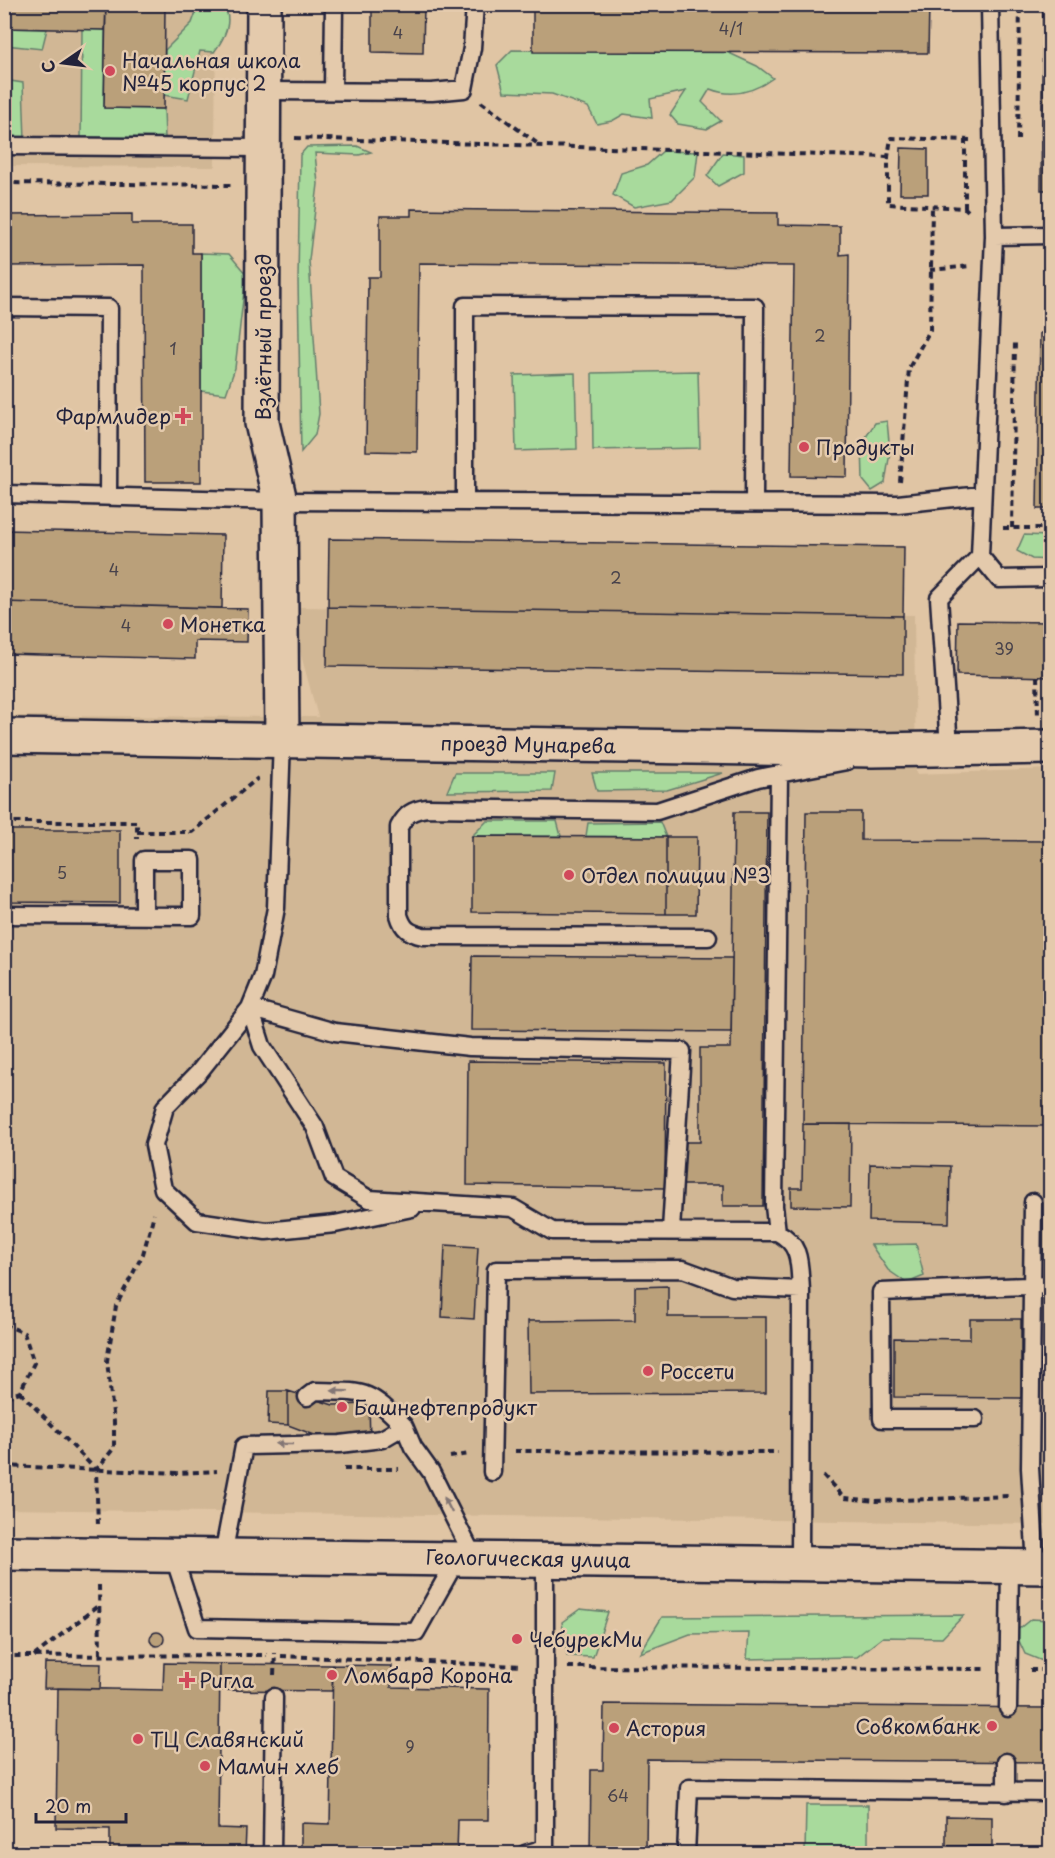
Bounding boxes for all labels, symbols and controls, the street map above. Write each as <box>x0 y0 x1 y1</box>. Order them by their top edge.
house number: 4/1 <box>719 16 743 40</box>
house number: 4 <box>393 20 403 44</box>
north arrow <box>33 33 93 93</box>
place label: Начальная школа №45 корпус 2 <box>122 45 301 98</box>
text: С <box>34 58 61 76</box>
marker: Начальная школа №45 корпус 2 <box>103 64 117 78</box>
street label: Взлётный проезд <box>248 254 278 420</box>
house number: 2 <box>814 323 826 347</box>
house number: 1 <box>169 336 177 360</box>
place label: Фармлидер <box>56 401 171 431</box>
marker: Фармлидер <box>176 409 190 423</box>
place label: Продукты <box>816 432 915 462</box>
marker: Продукты <box>797 440 811 454</box>
house number: 4 <box>109 557 119 581</box>
house number: 2 <box>610 565 622 589</box>
place label: Монетка <box>180 609 266 639</box>
house number: 4 <box>121 613 131 637</box>
marker: Монетка <box>161 617 175 631</box>
house number: 39 <box>994 636 1014 660</box>
street label: проезд Мунарева <box>440 727 617 761</box>
house number: 5 <box>57 860 67 884</box>
place label: Отдел полиции №3 <box>581 860 770 890</box>
marker: Отдел полиции №3 <box>562 868 576 882</box>
place label: Россети <box>660 1356 735 1386</box>
marker: Россети <box>641 1364 655 1378</box>
one-way arrow <box>330 1387 349 1396</box>
place label: Башнефтепродукт <box>354 1392 537 1422</box>
marker: Башнефтепродукт <box>335 1400 349 1414</box>
one-way arrow <box>274 1439 293 1448</box>
one-way arrow <box>443 1497 453 1514</box>
street label: Геологическая улица <box>425 1541 631 1575</box>
place label: ЧебурекМи <box>529 1624 643 1654</box>
marker: ЧебурекМи <box>510 1632 524 1646</box>
place label: Ломбард Корона <box>344 1660 513 1690</box>
place label: Ригла <box>199 1665 254 1695</box>
marker: Ломбард Корона <box>325 1668 339 1682</box>
marker: Ригла <box>180 1673 194 1687</box>
place label: Совкомбанк <box>855 1711 980 1741</box>
place label: Астория <box>626 1713 706 1743</box>
marker: Совкомбанк <box>985 1719 999 1733</box>
marker: Астория <box>607 1721 621 1735</box>
place label: ТЦ Славянский <box>150 1724 304 1754</box>
marker: ТЦ Славянский <box>131 1732 145 1746</box>
house number: 9 <box>405 1734 415 1758</box>
place label: Мамин хлеб <box>217 1751 339 1781</box>
marker: Мамин хлеб <box>198 1759 212 1773</box>
house number: 64 <box>607 1783 629 1807</box>
scale bar <box>36 1786 126 1824</box>
text: 20 m <box>45 1792 91 1819</box>

